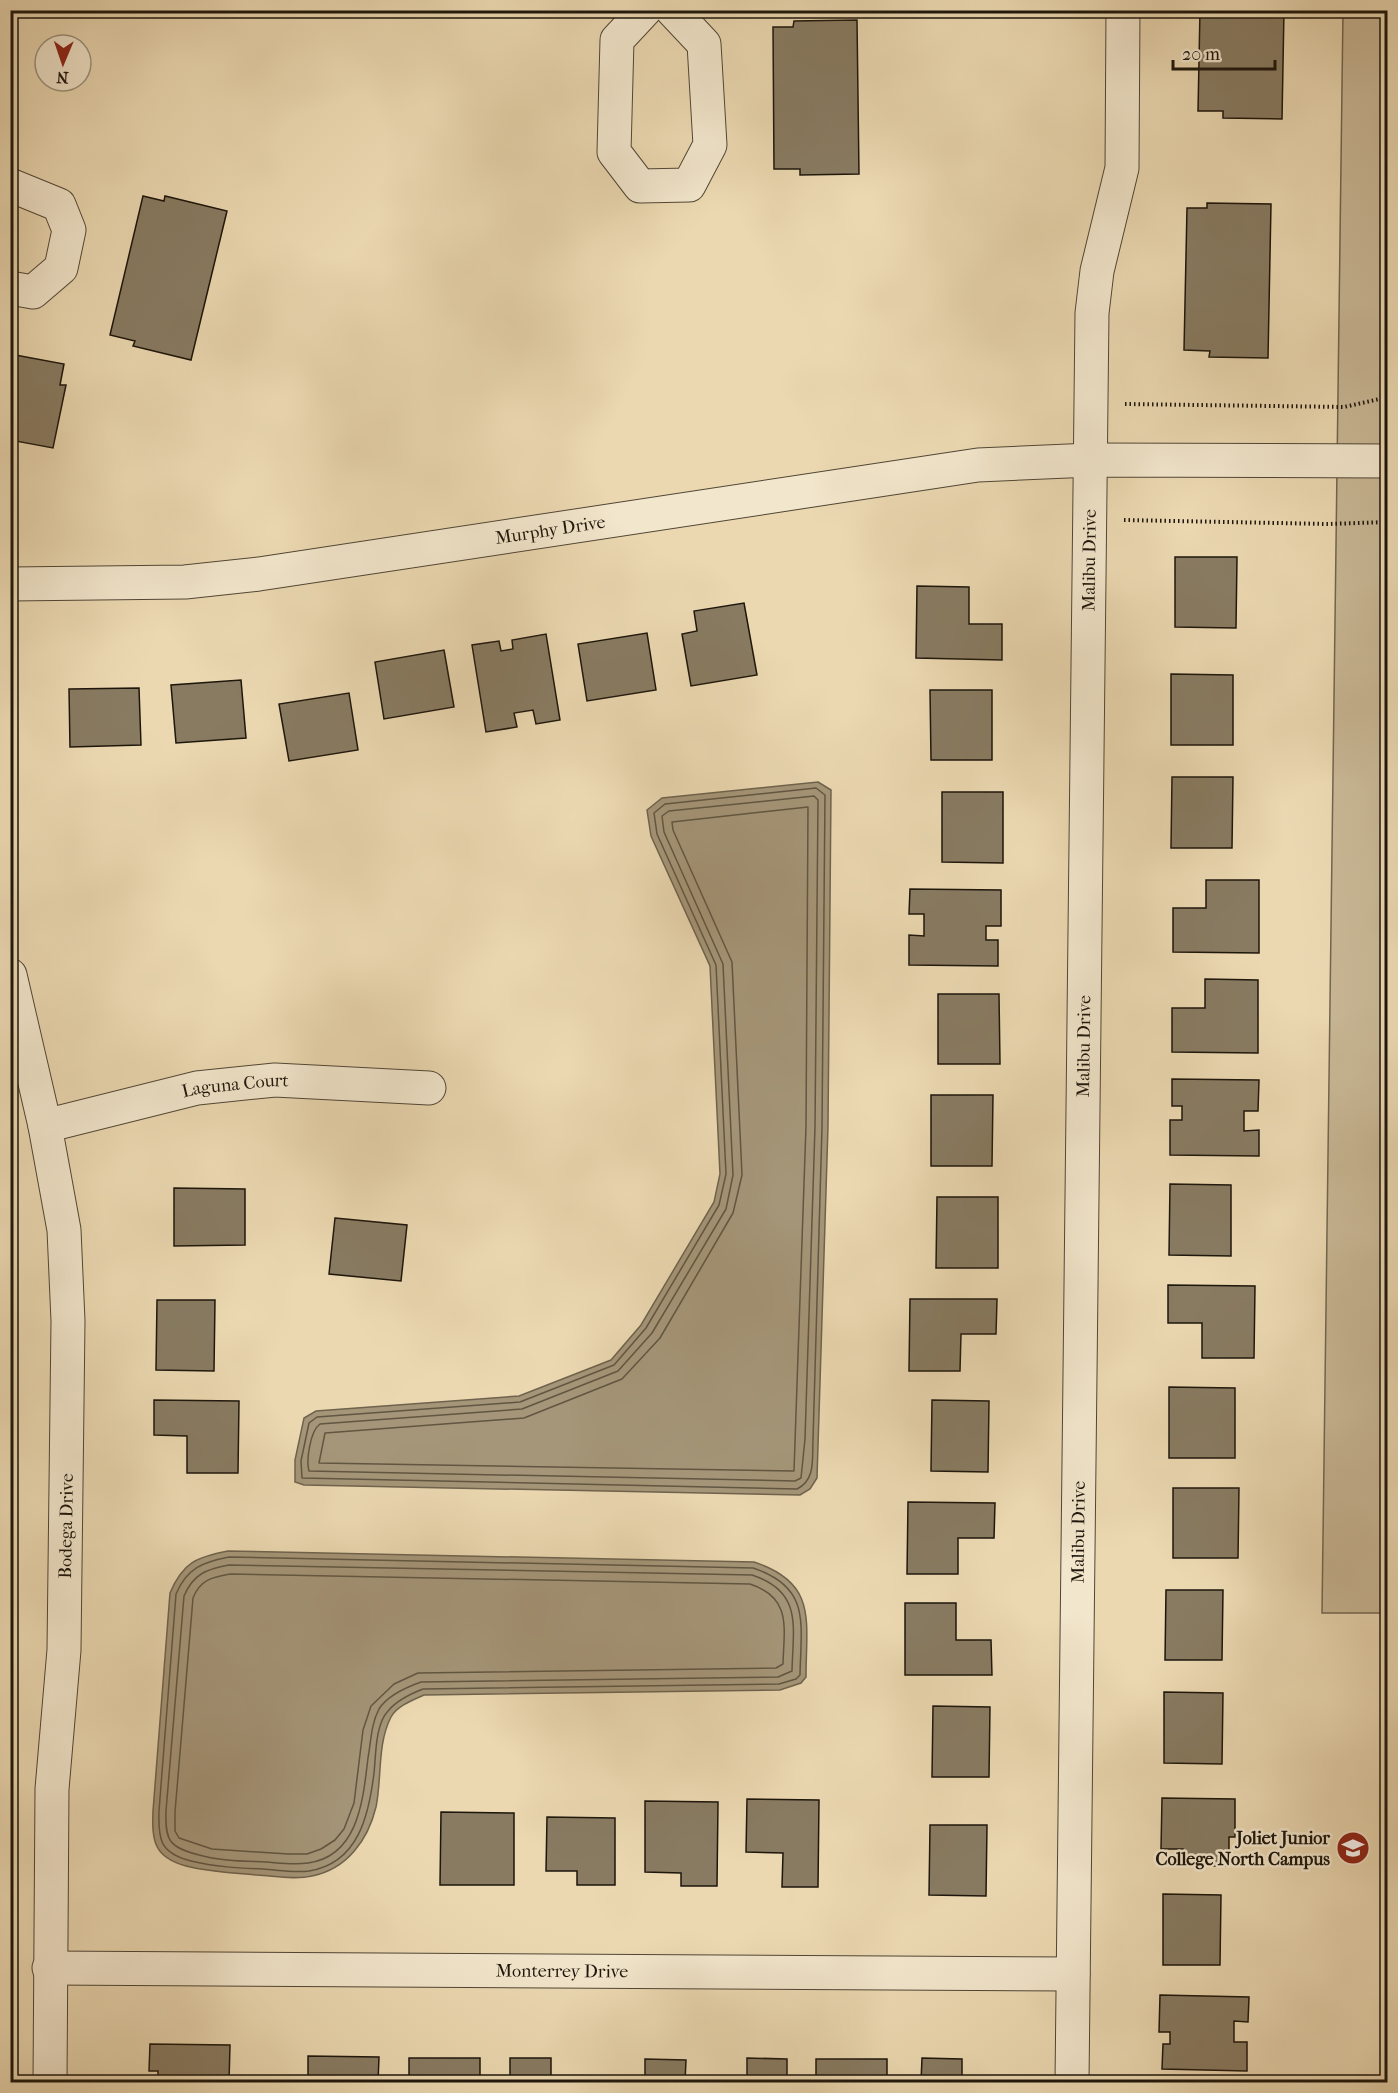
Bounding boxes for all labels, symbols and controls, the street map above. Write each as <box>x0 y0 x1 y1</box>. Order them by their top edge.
north arrow <box>33 33 93 93</box>
scale bar <box>1173 33 1275 71</box>
text: 20 m <box>1182 44 1220 65</box>
text: N <box>55 68 69 87</box>
street label: Malibu Drive <box>1079 509 1101 611</box>
street label: Murphy Drive <box>494 512 607 549</box>
street label: Malibu Drive <box>1073 995 1095 1097</box>
street label: Laguna Court <box>180 1070 290 1102</box>
street label: Bodega Drive <box>55 1473 78 1579</box>
street label: Malibu Drive <box>1068 1481 1090 1583</box>
place label: Joliet Junior College North Campus <box>1155 1828 1330 1870</box>
school or university icon: Joliet Junior College North Campus <box>1335 1830 1371 1866</box>
street label: Monterrey Drive <box>496 1961 628 1982</box>

